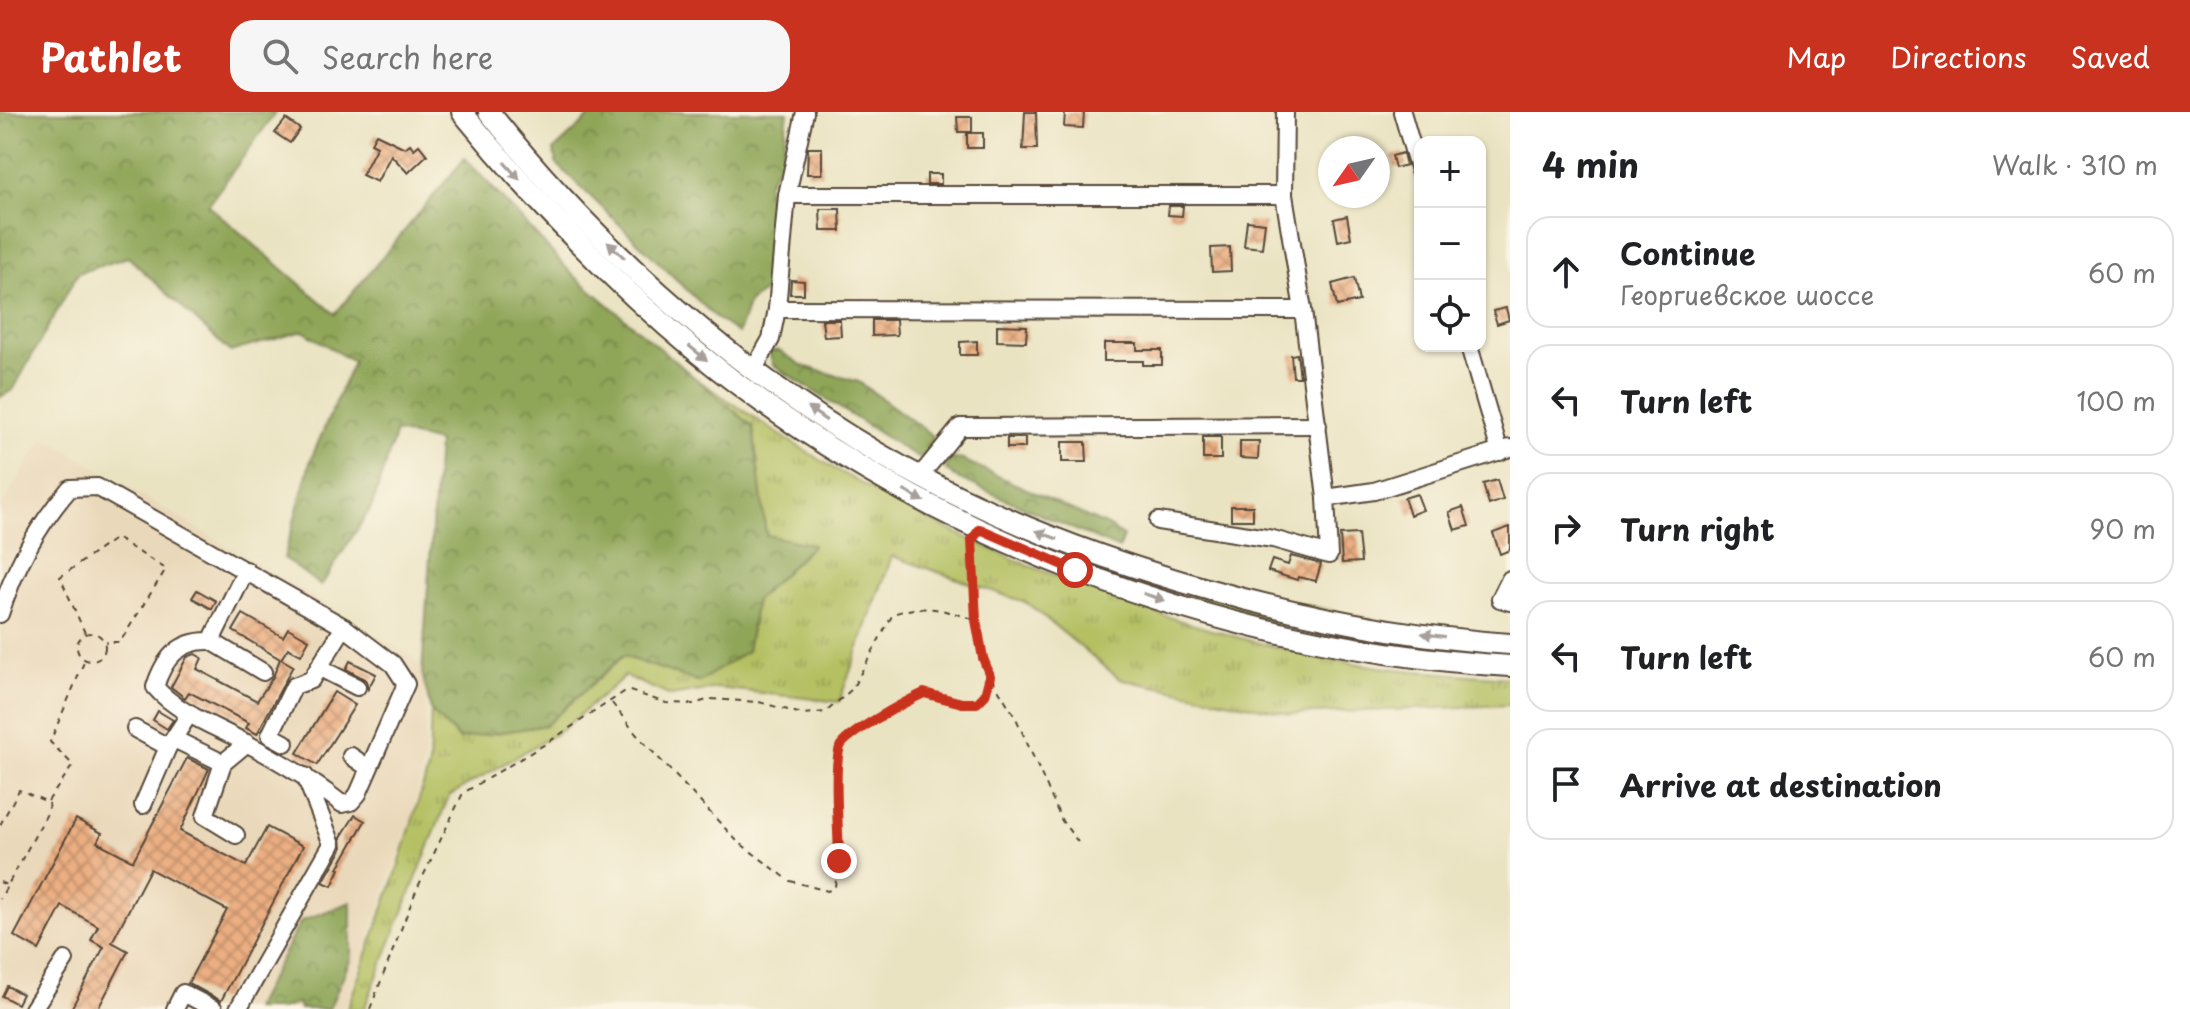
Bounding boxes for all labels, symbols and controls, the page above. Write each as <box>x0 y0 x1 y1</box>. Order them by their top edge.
search box <box>230 20 790 92</box>
text: Pathlet <box>40 28 182 85</box>
icon: search <box>258 34 302 78</box>
text: Search here <box>322 34 493 79</box>
text: Map <box>1787 35 1846 78</box>
text: Directions <box>1890 35 2027 78</box>
text: Saved <box>2071 35 2150 78</box>
north arrow <box>1318 136 1390 208</box>
map controls <box>1414 136 1486 352</box>
button: + <box>1414 136 1486 208</box>
text: 4 min <box>1542 138 1639 190</box>
text: Walk · 310 m <box>1992 145 2158 184</box>
one-way arrow <box>503 161 520 181</box>
button: − <box>1414 208 1486 280</box>
text: Continue <box>1620 230 1755 275</box>
one-way arrow <box>606 241 625 259</box>
icon: ahead <box>1544 250 1588 294</box>
text: 60 m <box>2088 253 2156 292</box>
text: Георгиевское шоссе <box>1620 275 1874 314</box>
button: locate <box>1414 280 1486 352</box>
one-way arrow <box>688 344 708 360</box>
icon: left <box>1544 378 1588 422</box>
text: Turn left <box>1620 378 1752 423</box>
text: 100 m <box>2076 381 2156 420</box>
one-way arrow <box>806 407 827 422</box>
one-way arrow <box>903 490 926 503</box>
icon: right <box>1544 506 1588 550</box>
text: Turn right <box>1620 506 1775 551</box>
text: 90 m <box>2089 509 2156 548</box>
one-way arrow <box>1035 528 1059 541</box>
route start <box>1057 552 1093 588</box>
one-way arrow <box>1142 591 1166 604</box>
one-way arrow <box>1420 628 1445 641</box>
icon: left <box>1544 634 1588 678</box>
text: Turn left <box>1620 634 1752 679</box>
text: 60 m <box>2088 637 2156 676</box>
icon: arrive <box>1544 762 1588 806</box>
text: Arrive at destination <box>1620 762 1942 807</box>
route end <box>821 843 857 879</box>

